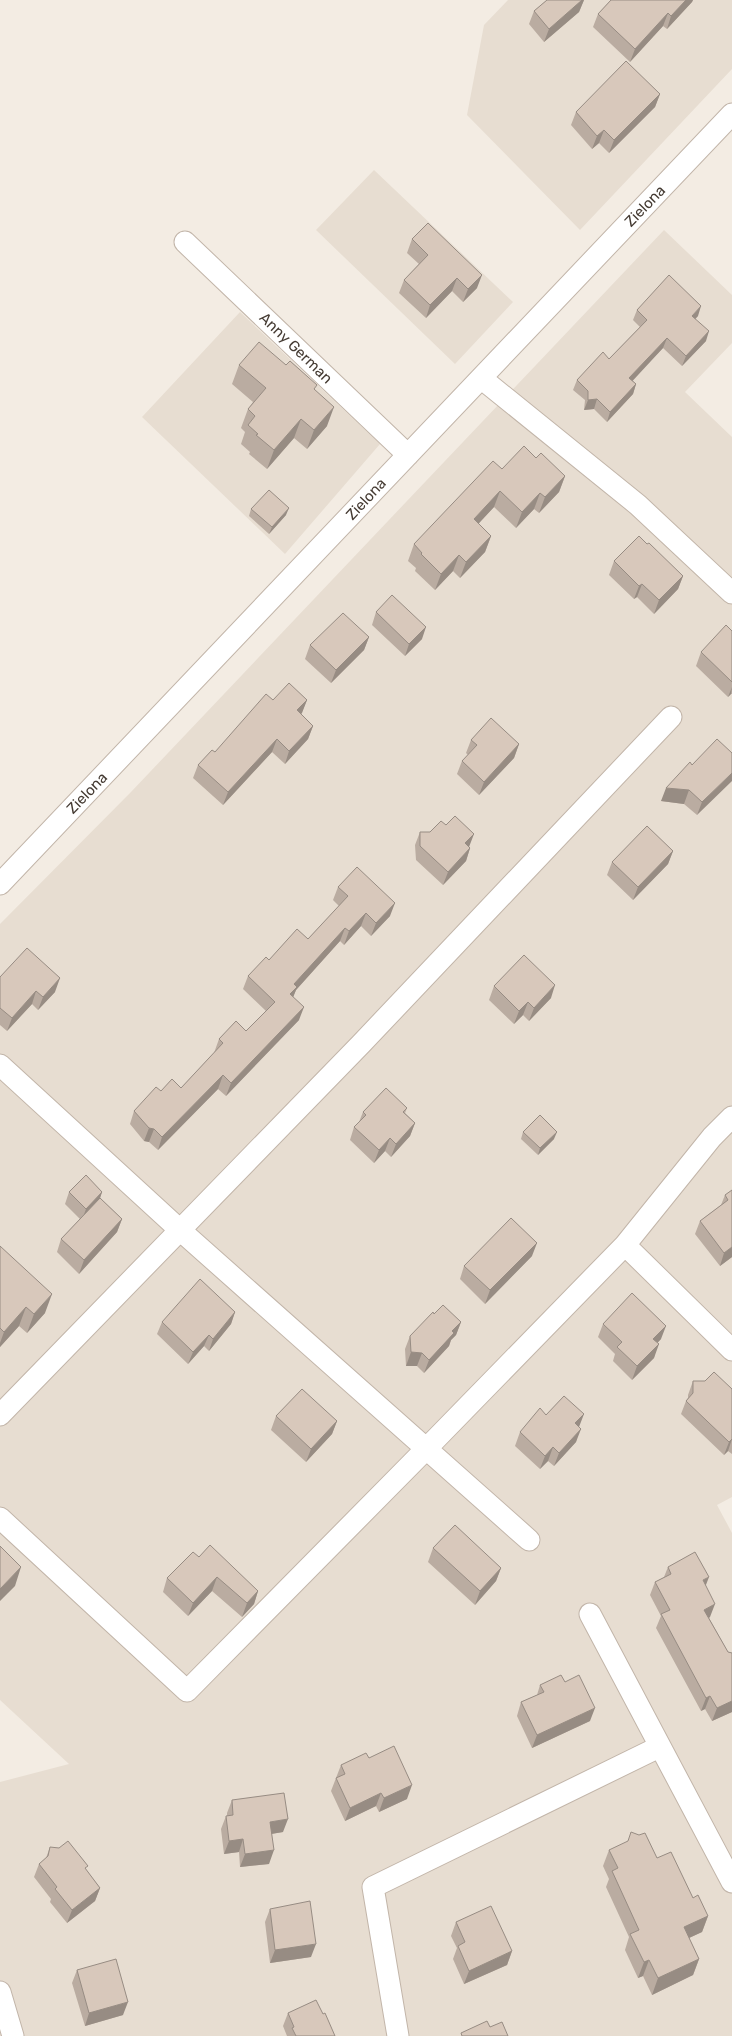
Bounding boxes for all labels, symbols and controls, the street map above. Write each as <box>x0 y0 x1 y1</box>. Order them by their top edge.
street label: Zielona <box>621 182 669 230</box>
street label: Anny German <box>256 309 336 387</box>
street label: Zielona <box>342 474 390 524</box>
street label: Zielona <box>63 769 111 817</box>

